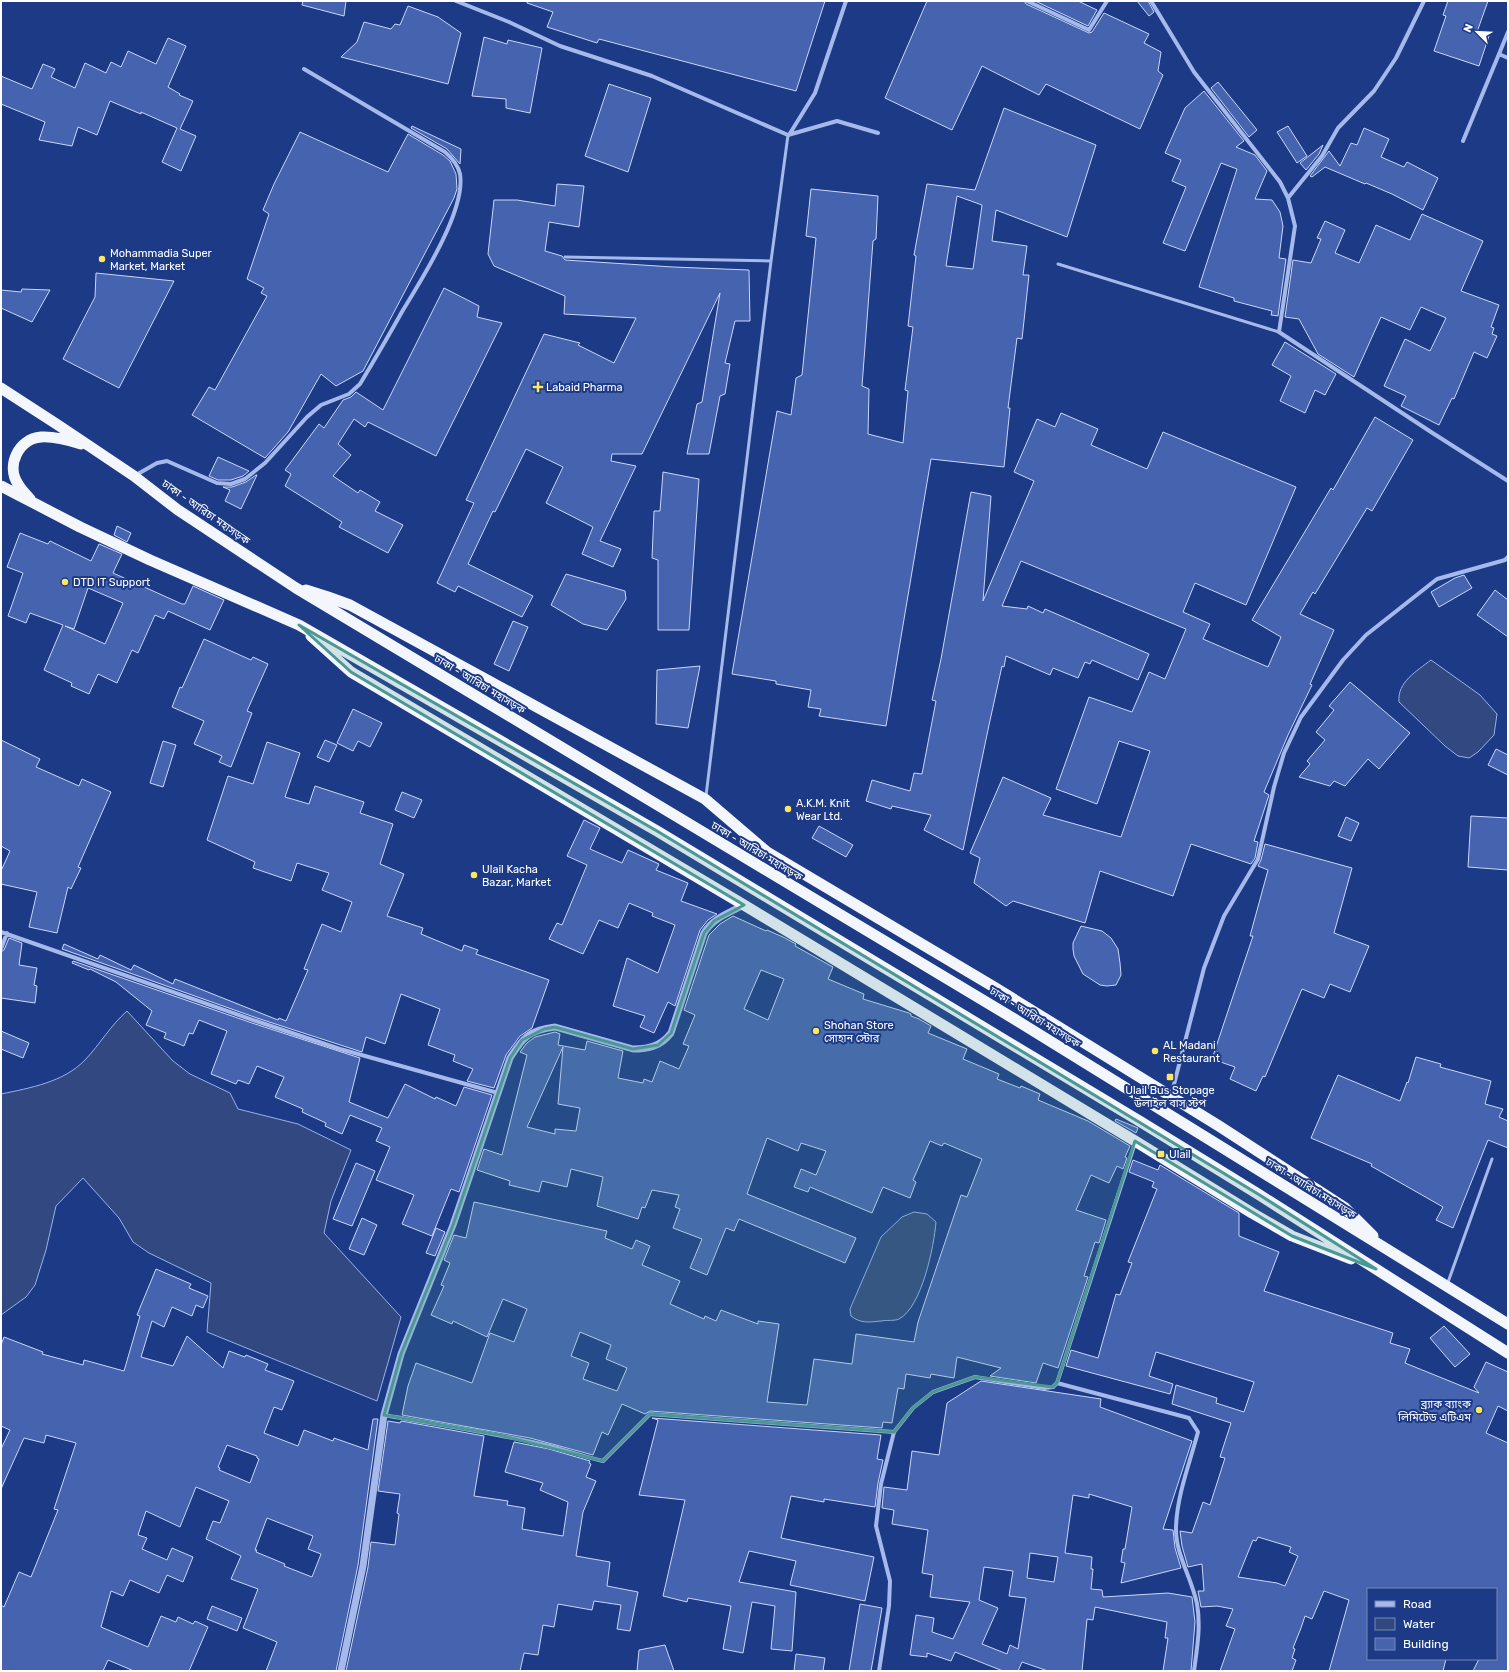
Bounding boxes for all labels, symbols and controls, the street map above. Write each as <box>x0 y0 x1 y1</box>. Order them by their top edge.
north arrow <box>1457 12 1497 52</box>
text: N <box>1461 22 1476 34</box>
place label: Mohammadia Super Market, Market <box>110 247 213 273</box>
marker: Mohammadia Super Market, Market <box>97 254 107 264</box>
place label: Labaid Pharma <box>546 381 623 394</box>
marker: Labaid Pharma <box>533 382 543 392</box>
street label: ঢাকা - আরিচা মহাসড়ক <box>158 477 252 548</box>
place label: DTD IT Support <box>73 576 151 589</box>
marker: DTD IT Support <box>60 577 70 587</box>
street label: ঢাকা - আরিচা মহাসড়ক <box>431 651 528 717</box>
place label: A.K.M. Knit Wear Ltd. <box>796 797 850 823</box>
marker: A.K.M. Knit Wear Ltd. <box>783 804 793 814</box>
street label: ঢাকা - আরিচা মহাসড়ক <box>708 818 805 884</box>
place label: Ulail Kacha Bazar, Market <box>482 863 552 889</box>
marker: Ulail Kacha Bazar, Market <box>469 870 479 880</box>
street label: ঢাকা - আরিচা মহাসড়ক <box>986 984 1083 1051</box>
place label: Shohan Store সোহান স্টোর <box>824 1019 894 1045</box>
marker: Shohan Store সোহান স্টোর <box>811 1026 821 1036</box>
place label: AL Madani Restaurant <box>1163 1039 1221 1065</box>
marker: AL Madani Restaurant <box>1150 1046 1160 1056</box>
marker: Ulail Bus Stopage উলাইল বাস স্টপ <box>1165 1072 1175 1082</box>
place label: Ulail Bus Stopage উলাইল বাস স্টপ <box>1125 1084 1215 1110</box>
place label: Ulail <box>1169 1148 1191 1161</box>
marker: Ulail <box>1156 1149 1166 1159</box>
street label: ঢাকা - আরিচা মহাসড়ক <box>1262 1155 1359 1222</box>
place label: ব্র্যাক ব্যাংক লিমিটেড এটিএম <box>1397 1398 1471 1424</box>
marker: ব্র্যাক ব্যাংক লিমিটেড এটিএম <box>1474 1405 1484 1415</box>
legend <box>1367 1588 1497 1660</box>
text: Road <box>1403 1597 1431 1611</box>
text: Water <box>1403 1617 1435 1631</box>
text: Building <box>1403 1637 1449 1651</box>

